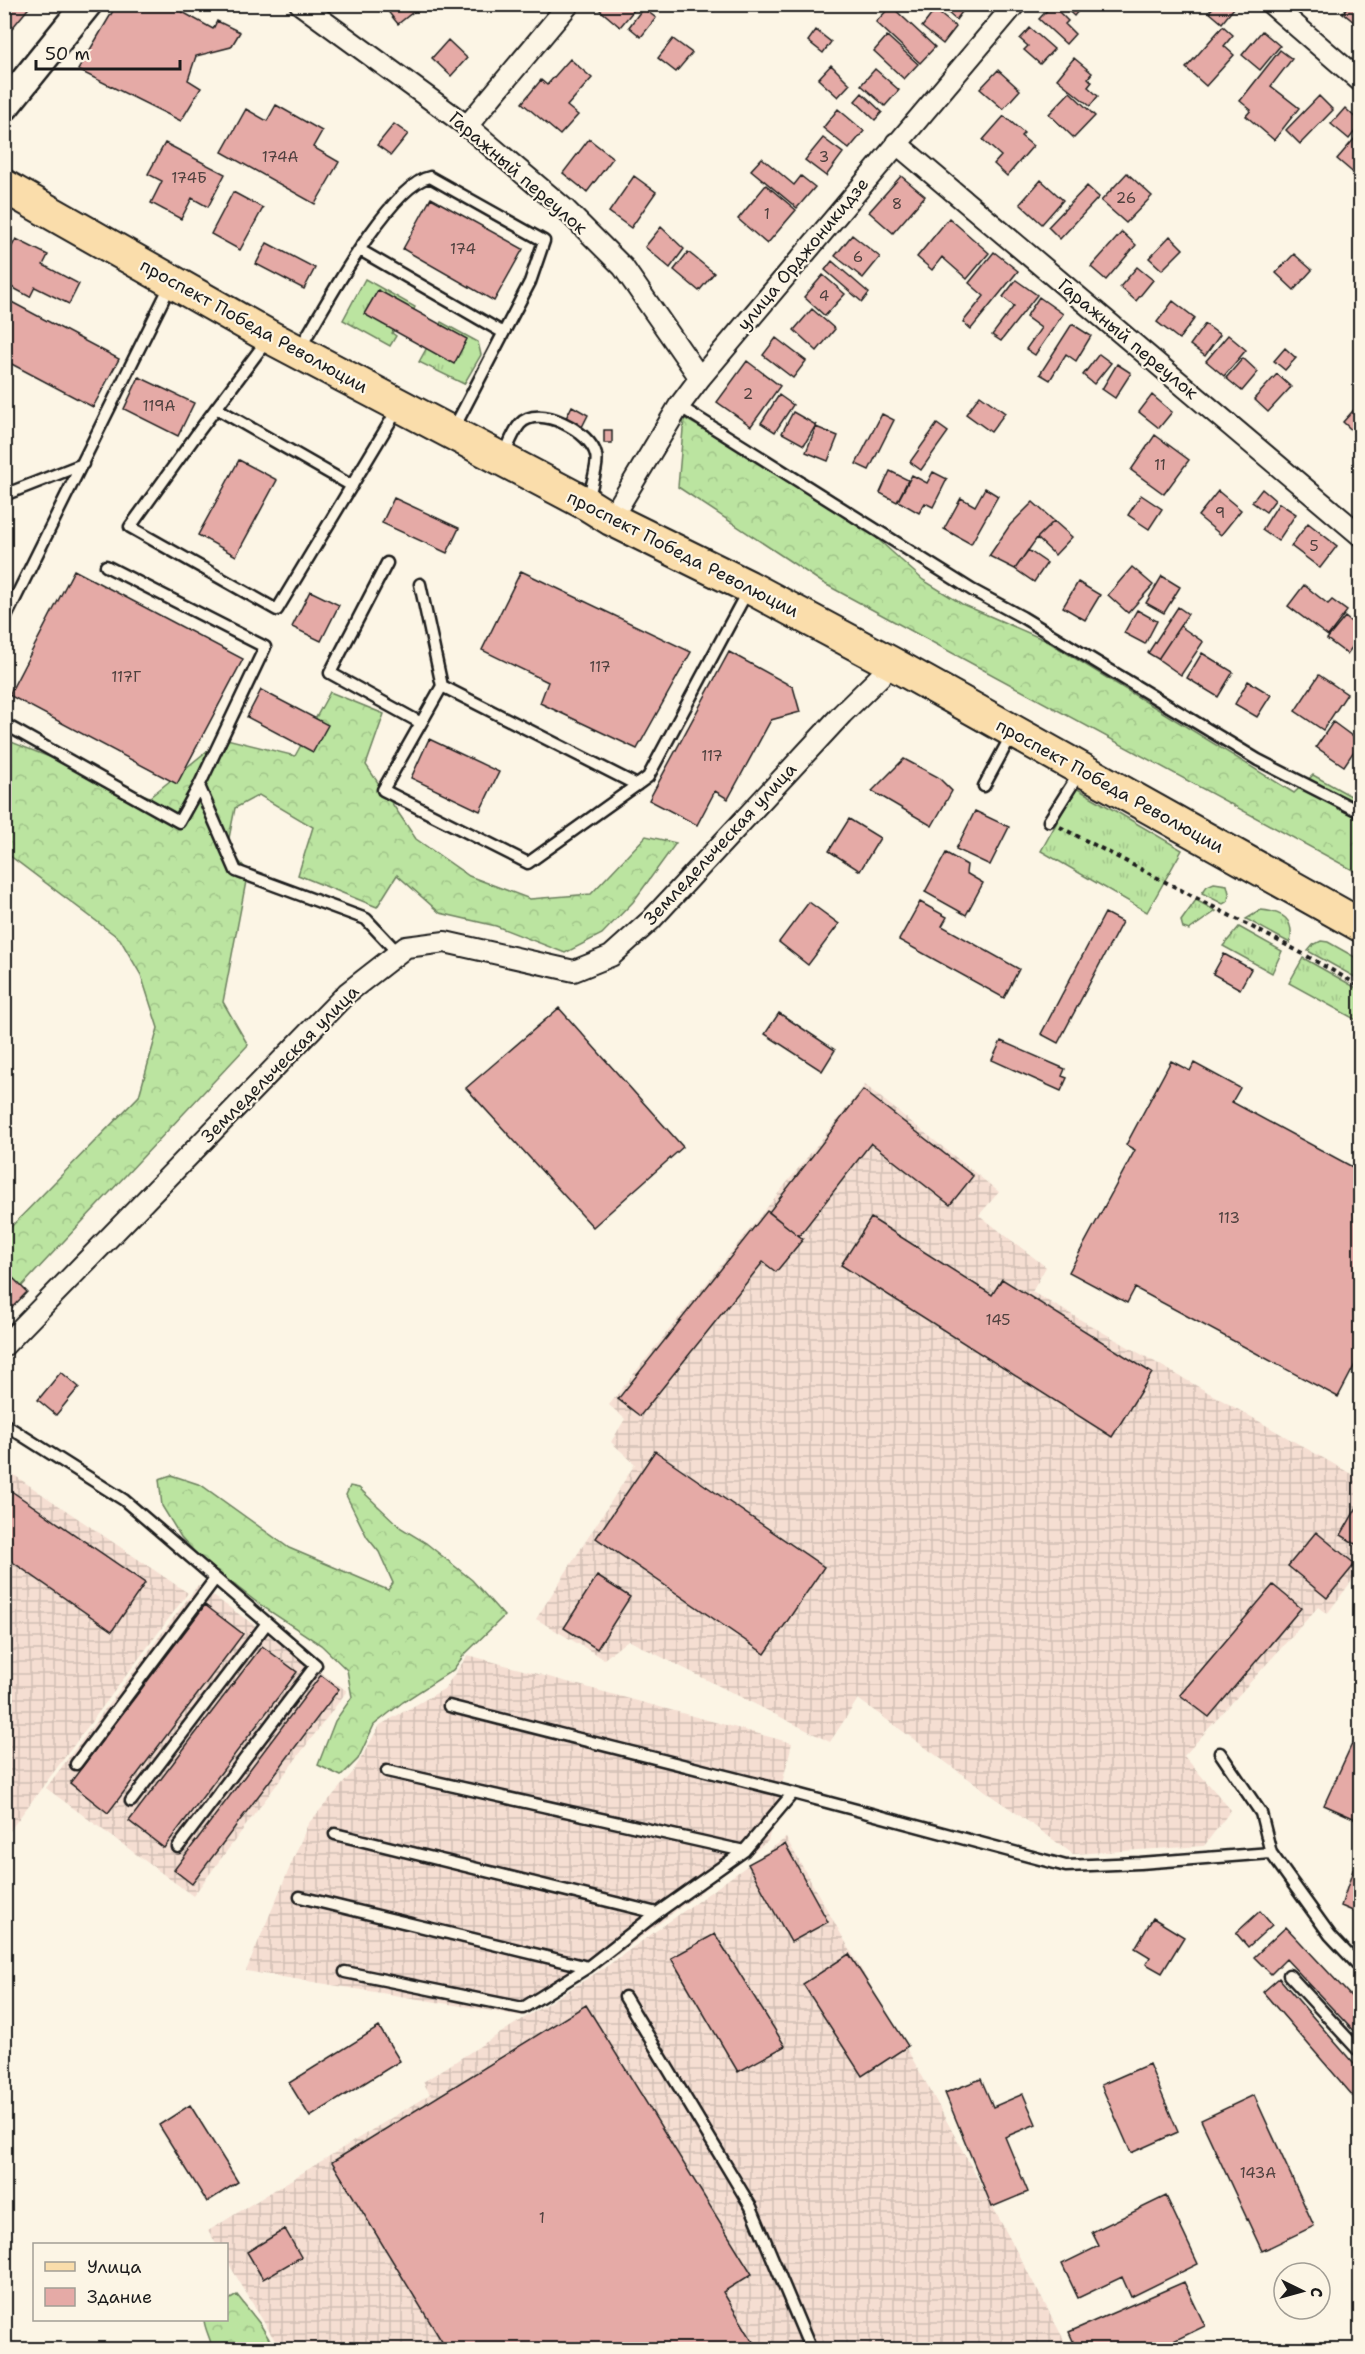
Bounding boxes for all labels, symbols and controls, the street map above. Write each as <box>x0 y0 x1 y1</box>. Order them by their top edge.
scale bar <box>36 33 180 71</box>
text: 50 m <box>45 42 90 66</box>
street label: Гаражный переулок <box>444 106 593 240</box>
house number: 174А <box>262 147 298 167</box>
house number: 3 <box>819 147 829 167</box>
house number: 174Б <box>171 168 207 188</box>
street label: улица Орджоникидзе <box>732 172 874 336</box>
house number: 26 <box>1116 188 1136 208</box>
house number: 8 <box>892 194 902 214</box>
house number: 1 <box>764 204 770 224</box>
house number: 174 <box>450 239 476 259</box>
house number: 6 <box>853 247 863 267</box>
street label: проспект Победа Революции <box>136 253 372 399</box>
street label: Гаражный переулок <box>1053 273 1203 405</box>
house number: 4 <box>819 286 829 306</box>
house number: 2 <box>743 384 753 404</box>
house number: 119А <box>143 396 176 416</box>
house number: 11 <box>1154 455 1166 475</box>
street label: проспект Победа Революции <box>563 485 803 623</box>
house number: 9 <box>1215 503 1225 523</box>
house number: 5 <box>1309 536 1319 556</box>
house number: 117 <box>589 657 611 677</box>
house number: 117Г <box>111 667 141 687</box>
street label: проспект Победа Революции <box>992 713 1228 859</box>
house number: 117 <box>701 746 723 766</box>
street label: Земледельческая улица <box>638 758 802 930</box>
street label: Земледельческая улица <box>196 980 364 1148</box>
house number: 113 <box>1218 1208 1240 1228</box>
house number: 145 <box>986 1310 1010 1330</box>
house number: 143А <box>1240 2163 1276 2183</box>
house number: 1 <box>539 2208 545 2228</box>
legend <box>33 2243 228 2321</box>
text: Улица <box>87 2255 141 2279</box>
north arrow <box>1272 2261 1332 2321</box>
text: Здание <box>87 2285 152 2309</box>
text: С <box>1306 2286 1327 2298</box>

